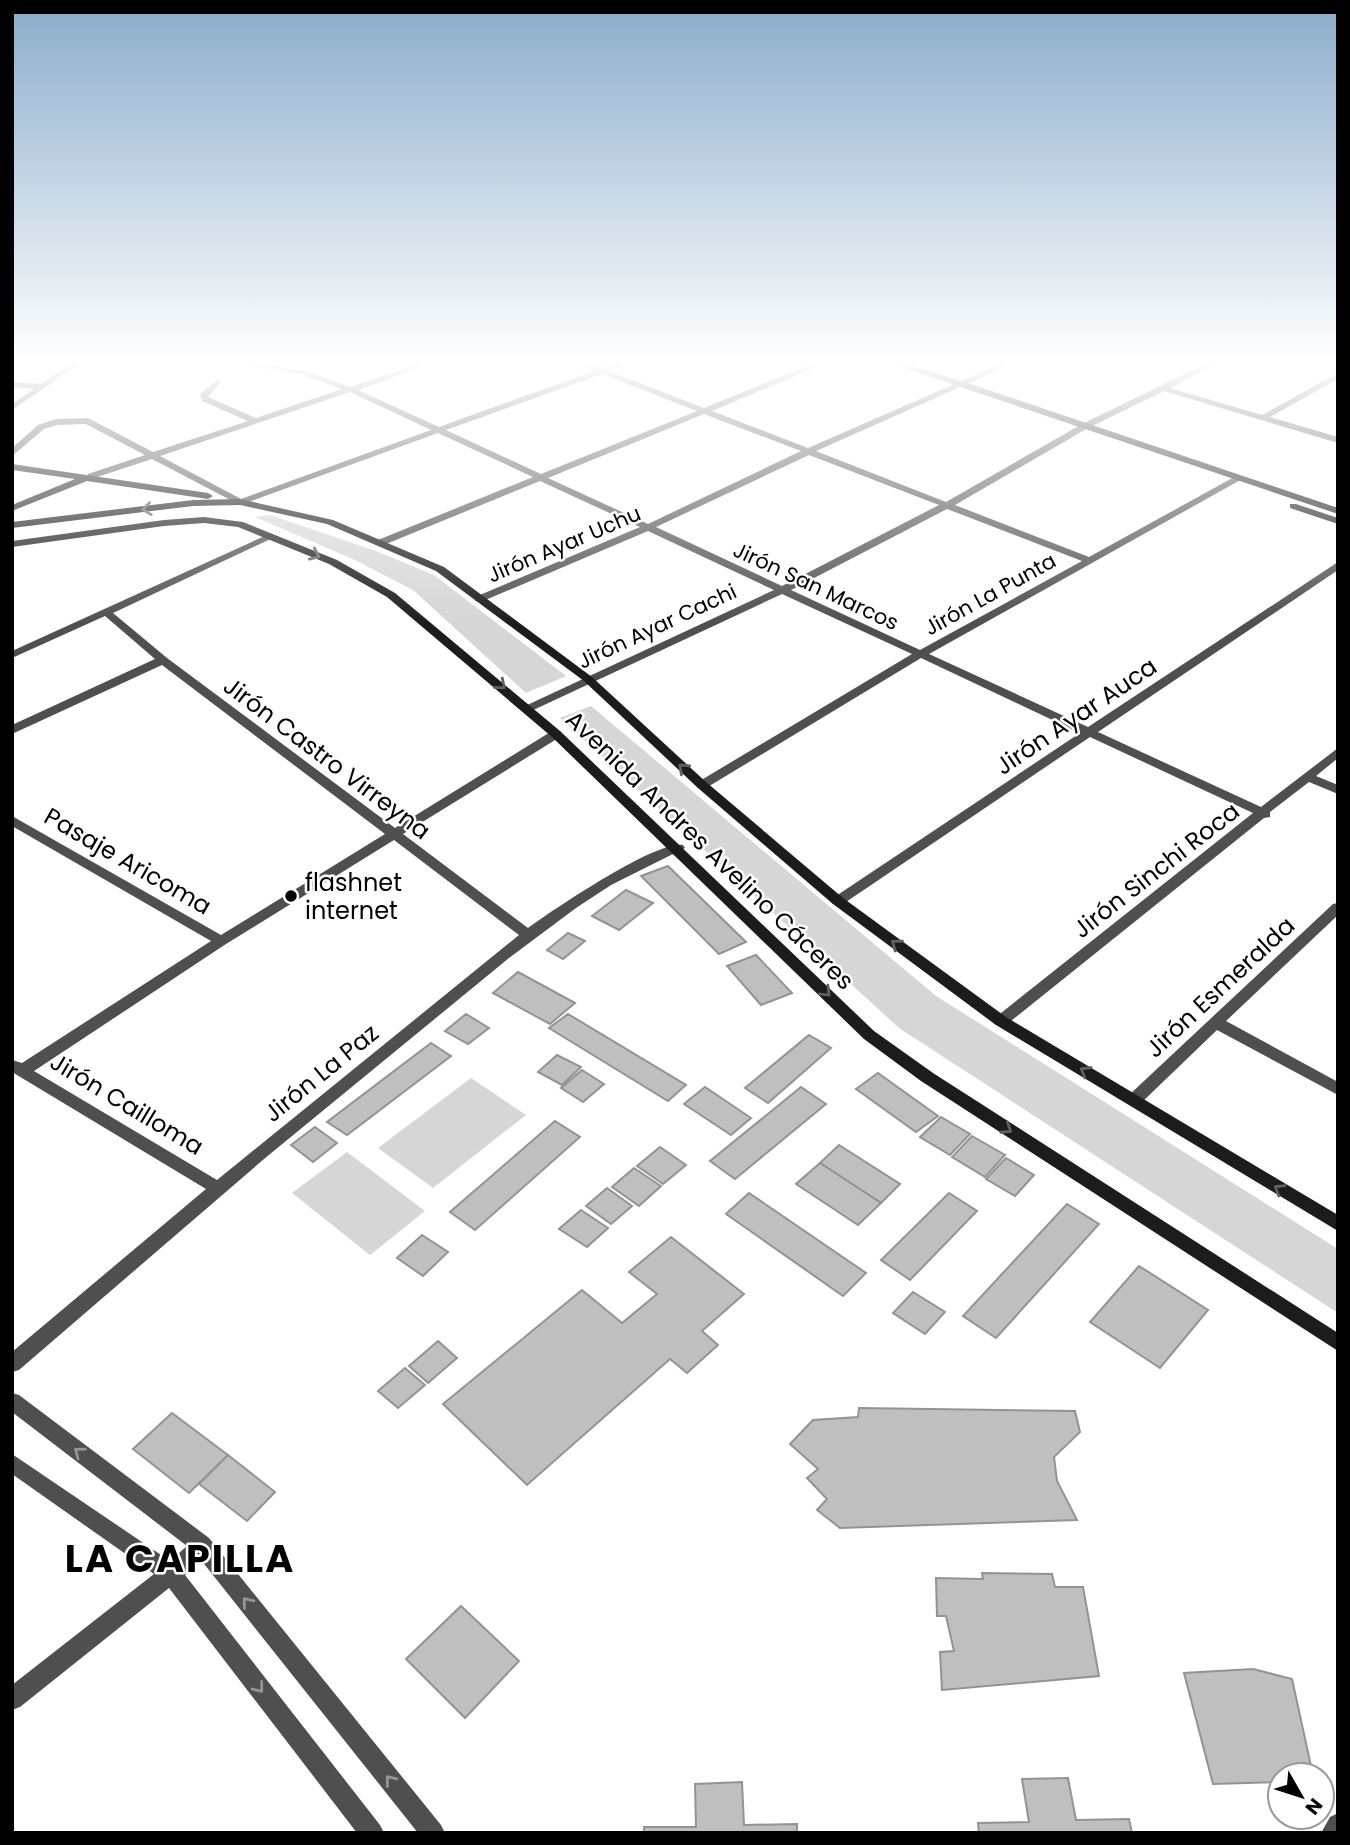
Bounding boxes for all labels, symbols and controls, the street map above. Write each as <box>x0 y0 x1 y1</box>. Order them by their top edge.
street label: Jirón Ayar Uchu <box>483 499 645 589</box>
one-way arrow <box>142 501 153 516</box>
street label: Jirón San Marcos <box>729 535 903 637</box>
street label: Jirón La Punta <box>919 546 1061 642</box>
one-way arrow <box>308 547 321 561</box>
street label: Jirón Ayar Cachi <box>573 577 741 675</box>
street label: Jirón Ayar Auca <box>989 650 1163 782</box>
street label: Jirón Castro Virreyna <box>217 669 437 847</box>
one-way arrow <box>492 677 505 689</box>
street label: Avenida Andres Avelino Cáceres <box>559 703 861 997</box>
one-way arrow <box>678 764 691 776</box>
street label: Jirón Sinchi Roca <box>1066 794 1246 946</box>
street label: Pasaje Aricoma <box>38 800 218 922</box>
place label: flashnet internet <box>305 866 402 927</box>
marker: flashnet internet <box>283 888 299 904</box>
street label: Jirón Esmeralda <box>1138 909 1302 1065</box>
one-way arrow <box>891 940 904 952</box>
one-way arrow <box>818 984 831 997</box>
street label: Jirón La Paz <box>257 1017 385 1129</box>
street label: Jirón Cailloma <box>44 1045 210 1163</box>
one-way arrow <box>1079 1066 1092 1079</box>
one-way arrow <box>1000 1120 1013 1133</box>
one-way arrow <box>1274 1184 1287 1197</box>
one-way arrow <box>74 1447 86 1460</box>
district label: LA CAPILLA <box>65 1532 295 1585</box>
one-way arrow <box>243 1598 256 1610</box>
one-way arrow <box>251 1681 264 1693</box>
north arrow <box>1266 1761 1336 1831</box>
one-way arrow <box>386 1775 398 1788</box>
text: N <box>1299 1792 1329 1820</box>

